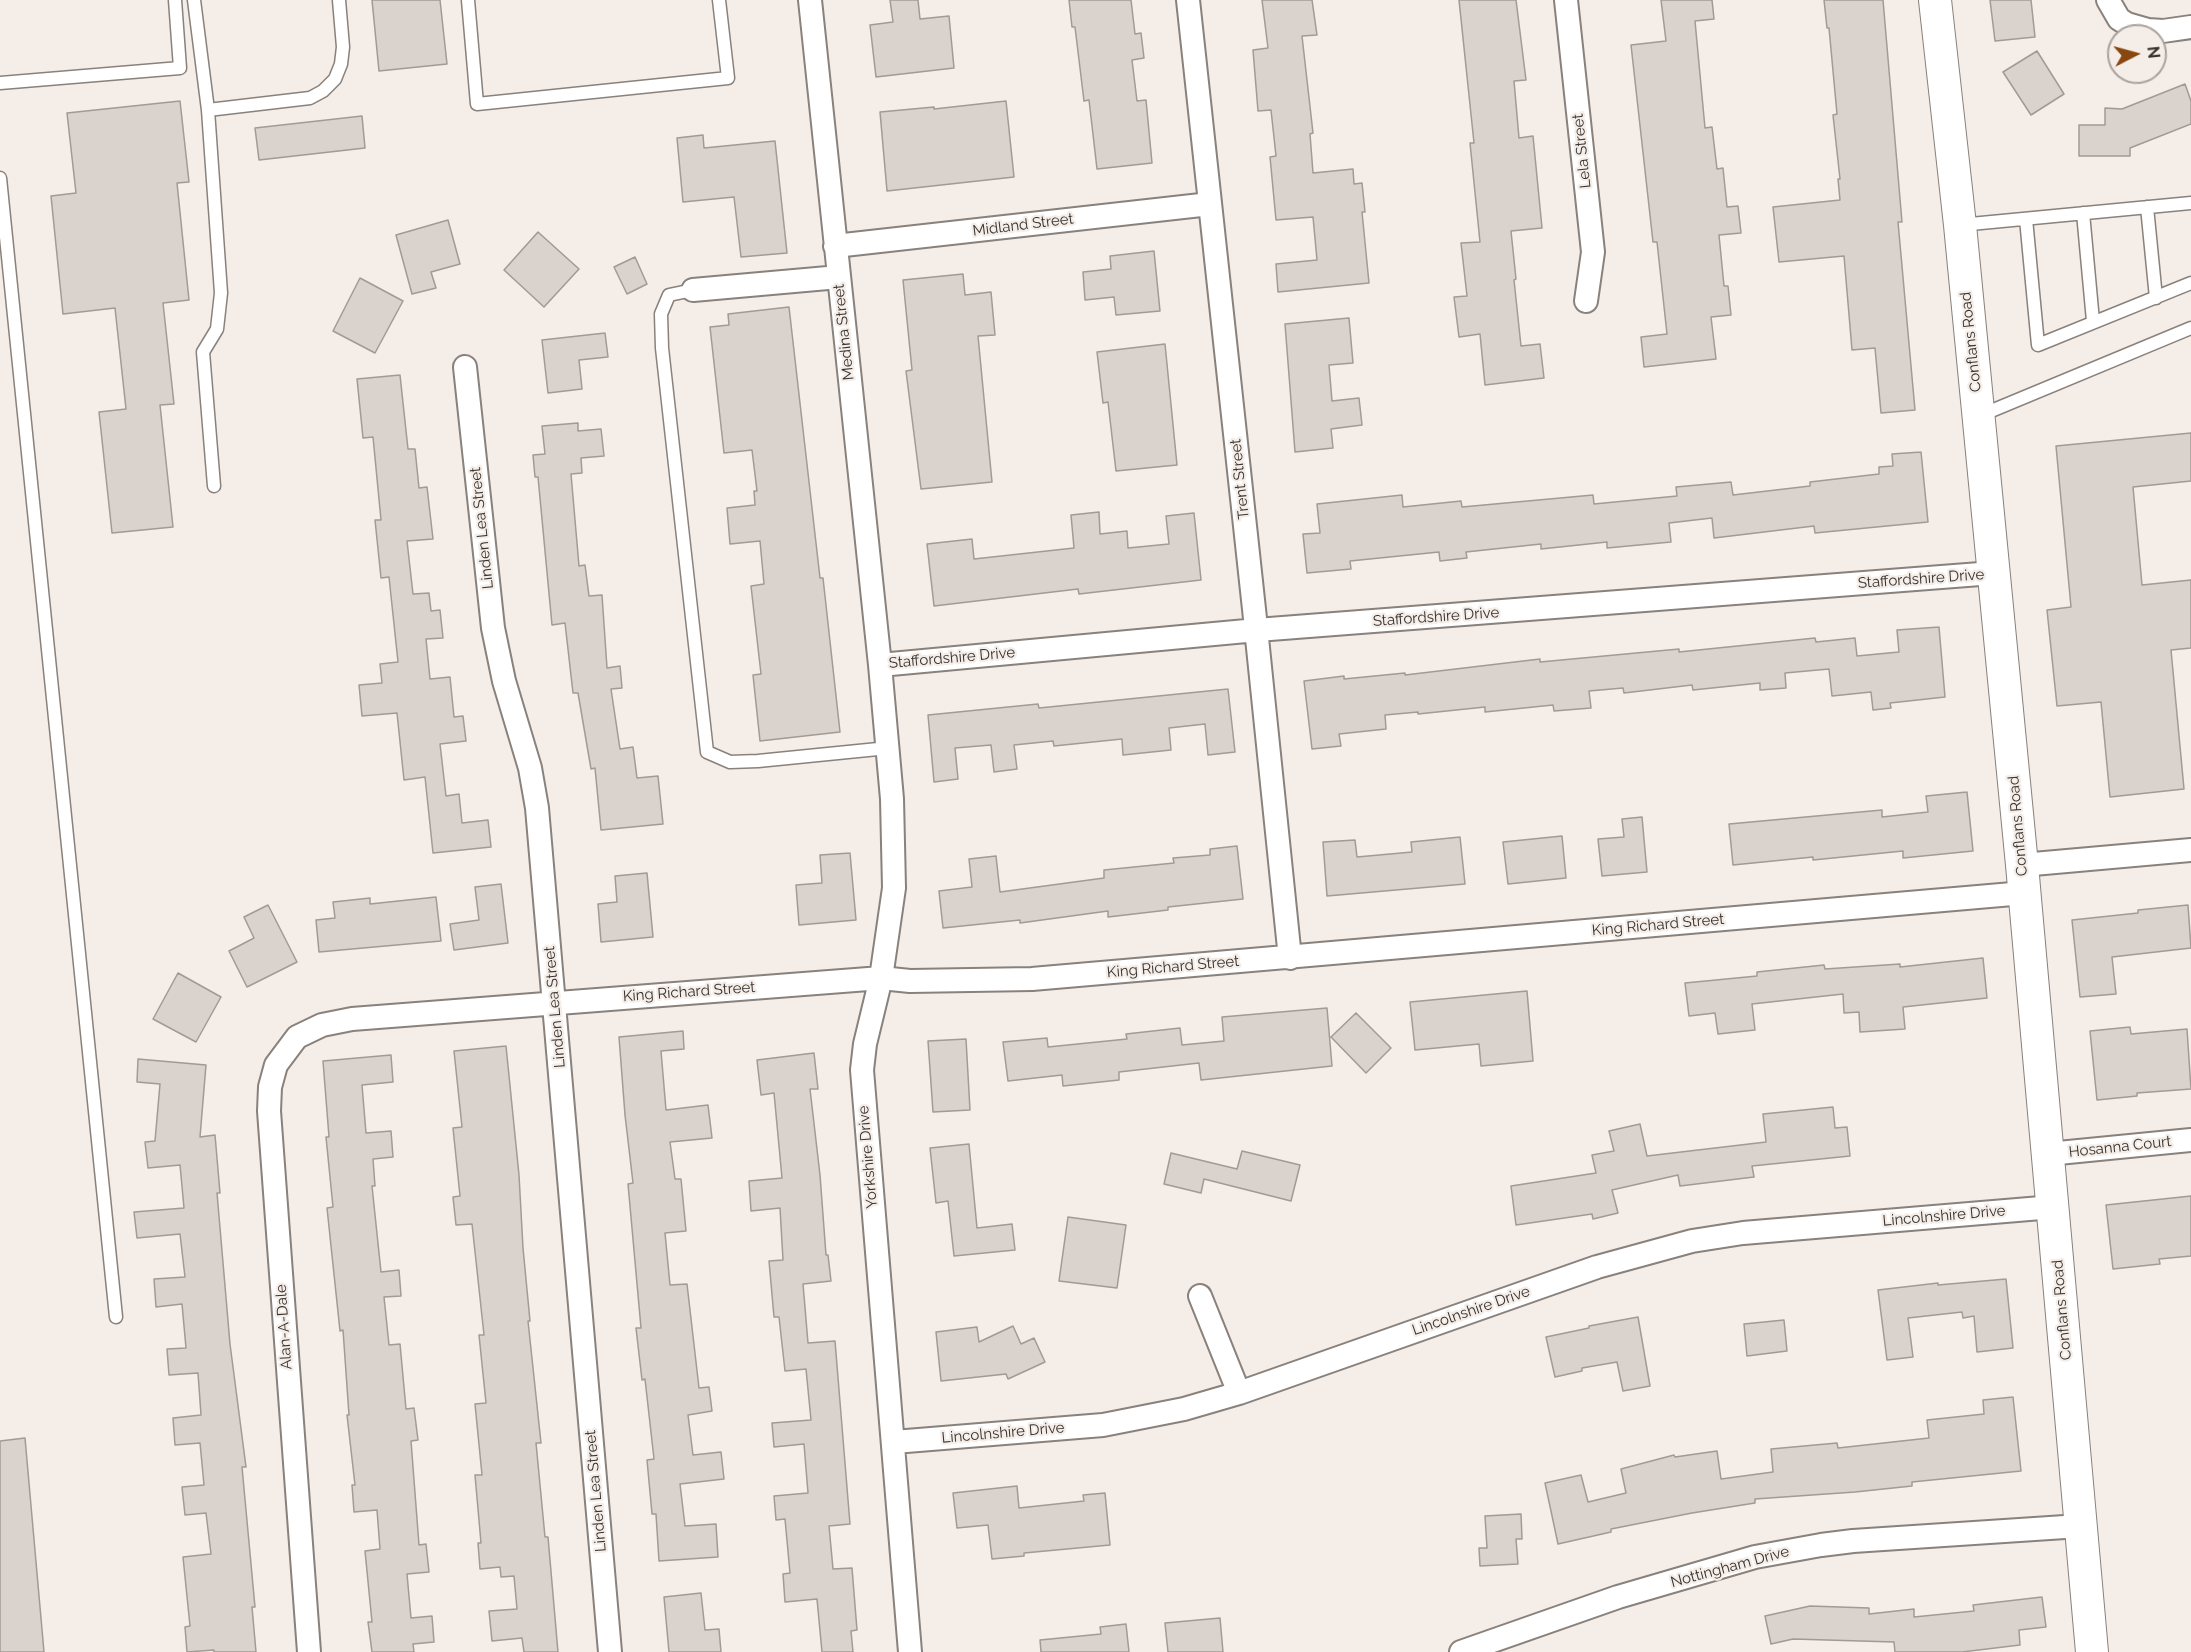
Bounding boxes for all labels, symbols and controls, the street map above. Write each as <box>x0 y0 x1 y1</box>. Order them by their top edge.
north arrow <box>2107 24 2167 84</box>
text: N <box>2143 45 2163 59</box>
street label: Lela Street <box>1569 113 1595 189</box>
street label: Midland Street <box>972 210 1074 240</box>
street label: Medina Street <box>830 283 858 381</box>
street label: Conflans Road <box>1957 291 1985 393</box>
street label: Trent Street <box>1227 438 1253 520</box>
street label: Linden Lea Street <box>467 466 497 590</box>
street label: Staffordshire Drive <box>1857 566 1985 592</box>
street label: Staffordshire Drive <box>1372 604 1500 630</box>
street label: Staffordshire Drive <box>888 644 1016 672</box>
street label: Conflans Road <box>2005 775 2031 877</box>
street label: King Richard Street <box>1591 910 1725 940</box>
street label: Linden Lea Street <box>541 945 569 1069</box>
street label: King Richard Street <box>1106 952 1240 982</box>
street label: King Richard Street <box>622 978 756 1006</box>
street label: Yorkshire Drive <box>855 1105 881 1209</box>
street label: Hosanna Court <box>2068 1133 2172 1161</box>
street label: Lincolnshire Drive <box>1882 1202 2006 1230</box>
street label: Conflans Road <box>2049 1259 2075 1361</box>
street label: Lincolnshire Drive <box>1410 1282 1532 1340</box>
street label: Alan-A-Dale <box>272 1284 296 1370</box>
street label: Lincolnshire Drive <box>941 1419 1065 1447</box>
street label: Linden Lea Street <box>582 1429 610 1553</box>
street label: Nottingham Drive <box>1669 1543 1791 1591</box>

